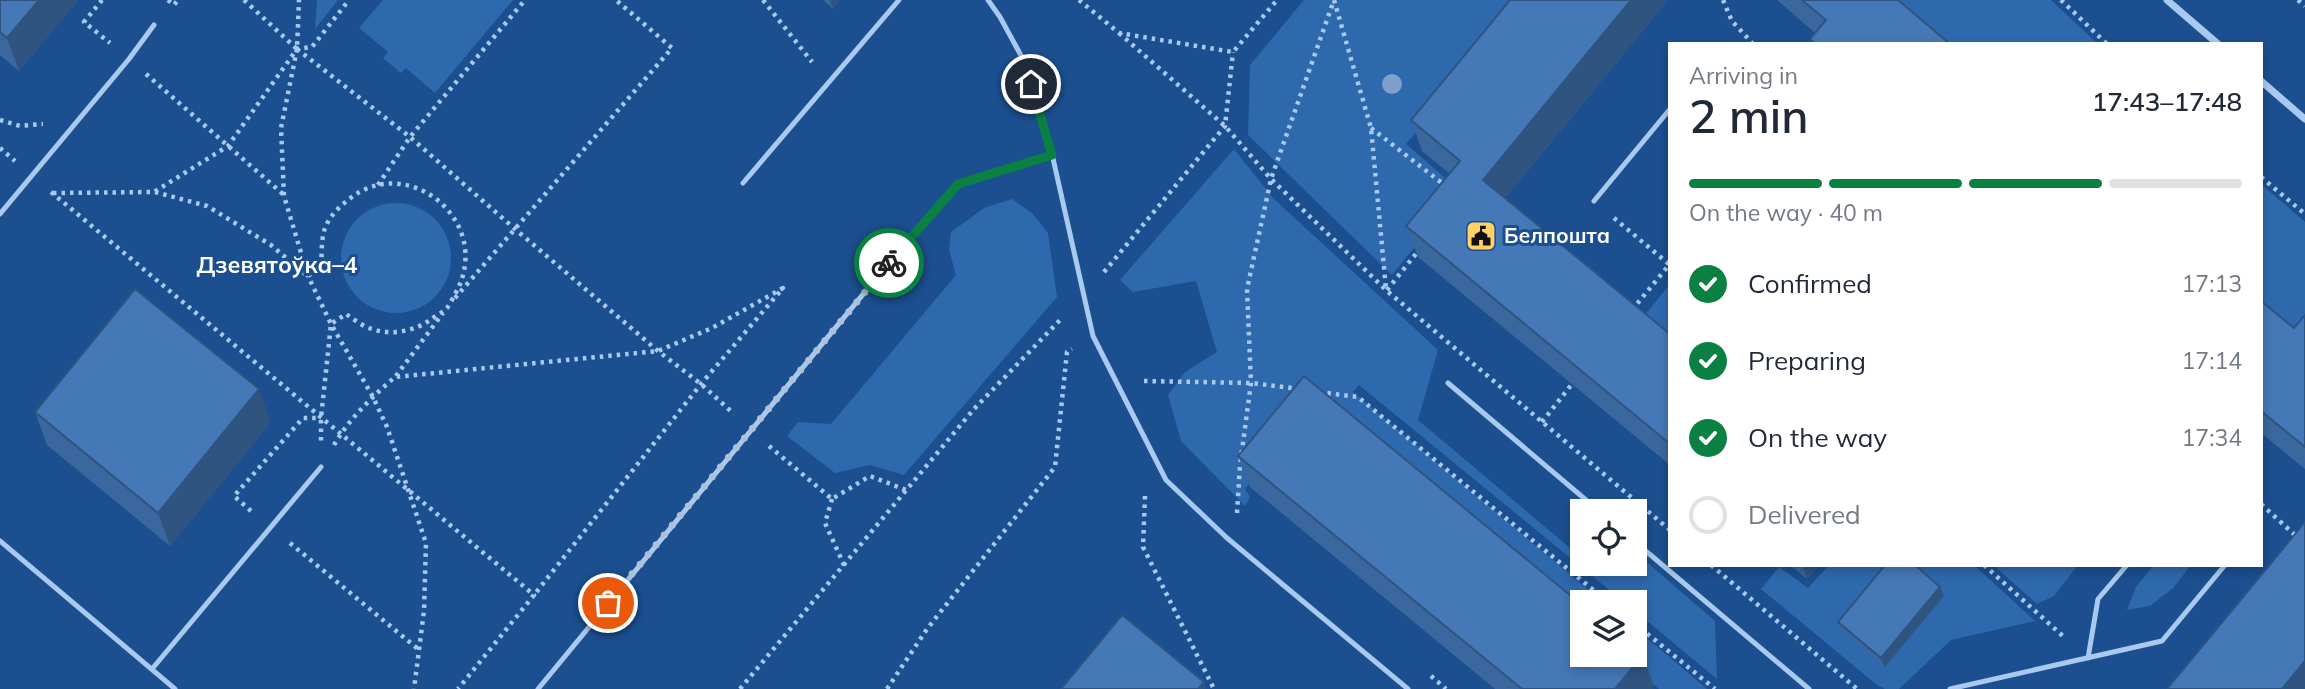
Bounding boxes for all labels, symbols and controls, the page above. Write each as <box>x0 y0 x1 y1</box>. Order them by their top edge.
pin <box>1001 54 1061 114</box>
text: Arriving in <box>1689 61 1798 90</box>
icon: home <box>1012 65 1050 103</box>
text: 17:43–17:48 <box>2092 85 2242 118</box>
text: 2 min <box>1689 87 1808 145</box>
text: On the way · 40 m <box>1689 198 1883 227</box>
public building icon: Белпошта <box>1464 219 1498 253</box>
place label: Белпошта <box>1504 222 1610 248</box>
courier <box>854 228 924 298</box>
icon: bike <box>870 244 908 282</box>
district label: Дзевятоўка–4 <box>196 250 358 279</box>
icon: check <box>1689 265 1727 303</box>
text: Confirmed <box>1748 267 1872 300</box>
text: 17:13 <box>2182 269 2242 298</box>
icon: check <box>1689 342 1727 380</box>
text: Preparing <box>1748 344 1866 377</box>
text: 17:14 <box>2182 346 2242 375</box>
icon: check <box>1689 419 1727 457</box>
text: On the way <box>1748 421 1887 454</box>
text: 17:34 <box>2182 423 2242 452</box>
text: Delivered <box>1748 498 1861 531</box>
map controls <box>1570 499 1647 667</box>
button: locate <box>1570 499 1647 576</box>
pin <box>578 573 638 633</box>
icon: bag <box>589 584 627 622</box>
button: layers <box>1570 590 1647 667</box>

